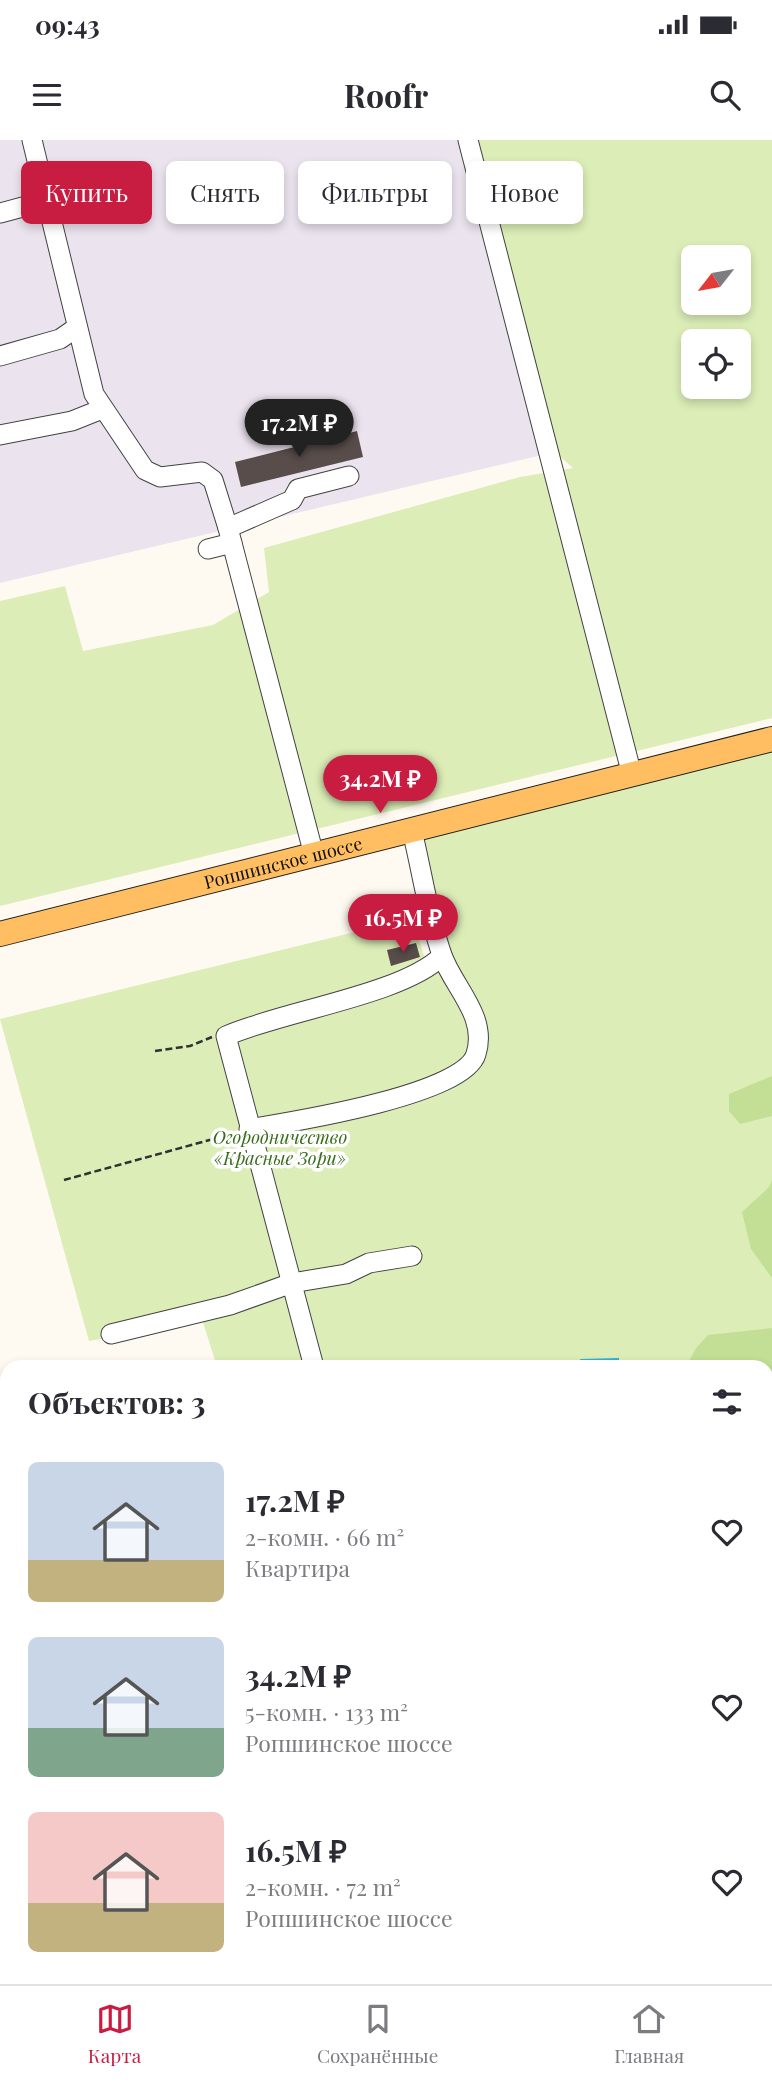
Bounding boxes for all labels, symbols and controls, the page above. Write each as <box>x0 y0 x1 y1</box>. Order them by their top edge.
text: 09:43 <box>35 7 100 42</box>
text: Roofr <box>344 73 428 116</box>
icon: menu <box>28 76 66 114</box>
icon: search <box>706 76 744 114</box>
chip: Купить <box>21 161 152 224</box>
chip: Снять <box>166 161 284 224</box>
chip: Фильтры <box>298 161 452 224</box>
chip: Новое <box>466 161 583 224</box>
north arrow <box>681 245 751 315</box>
map controls <box>681 245 751 399</box>
button: locate <box>681 329 751 399</box>
pin: 17.2M ₽ <box>234 400 364 459</box>
text: 17.2M ₽ <box>261 406 337 437</box>
pin: 34.2M ₽ <box>315 756 445 815</box>
text: 34.2M ₽ <box>339 762 421 793</box>
street label: Ропшинское шоссе <box>201 831 365 894</box>
pin: 16.5M ₽ <box>338 894 468 954</box>
text: 16.5M ₽ <box>364 901 442 932</box>
park label: Огородничество «Красные Зори» <box>213 1125 347 1170</box>
text: Объектов: 3 <box>28 1382 205 1422</box>
icon: filters <box>708 1383 746 1421</box>
text: 17.2M ₽ <box>245 1480 345 1520</box>
icon: home <box>84 1490 168 1574</box>
icon: heart <box>708 1513 746 1551</box>
text: 2-комн. · 66 m² <box>245 1521 404 1552</box>
text: Квартира <box>245 1552 350 1583</box>
text: 34.2M ₽ <box>245 1655 352 1695</box>
icon: home <box>84 1665 168 1749</box>
icon: heart <box>708 1688 746 1726</box>
text: 5-комн. · 133 m² <box>245 1696 408 1727</box>
text: Ропшинское шоссе <box>245 1727 453 1758</box>
text: 16.5M ₽ <box>245 1830 347 1870</box>
icon: home <box>84 1840 168 1924</box>
icon: heart <box>708 1863 746 1901</box>
text: 2-комн. · 72 m² <box>245 1871 401 1902</box>
text: Ропшинское шоссе <box>245 1902 453 1933</box>
tab: Карта <box>88 2000 141 2068</box>
tab: Сохранённые <box>317 2000 438 2068</box>
tab: Главная <box>614 2000 684 2068</box>

